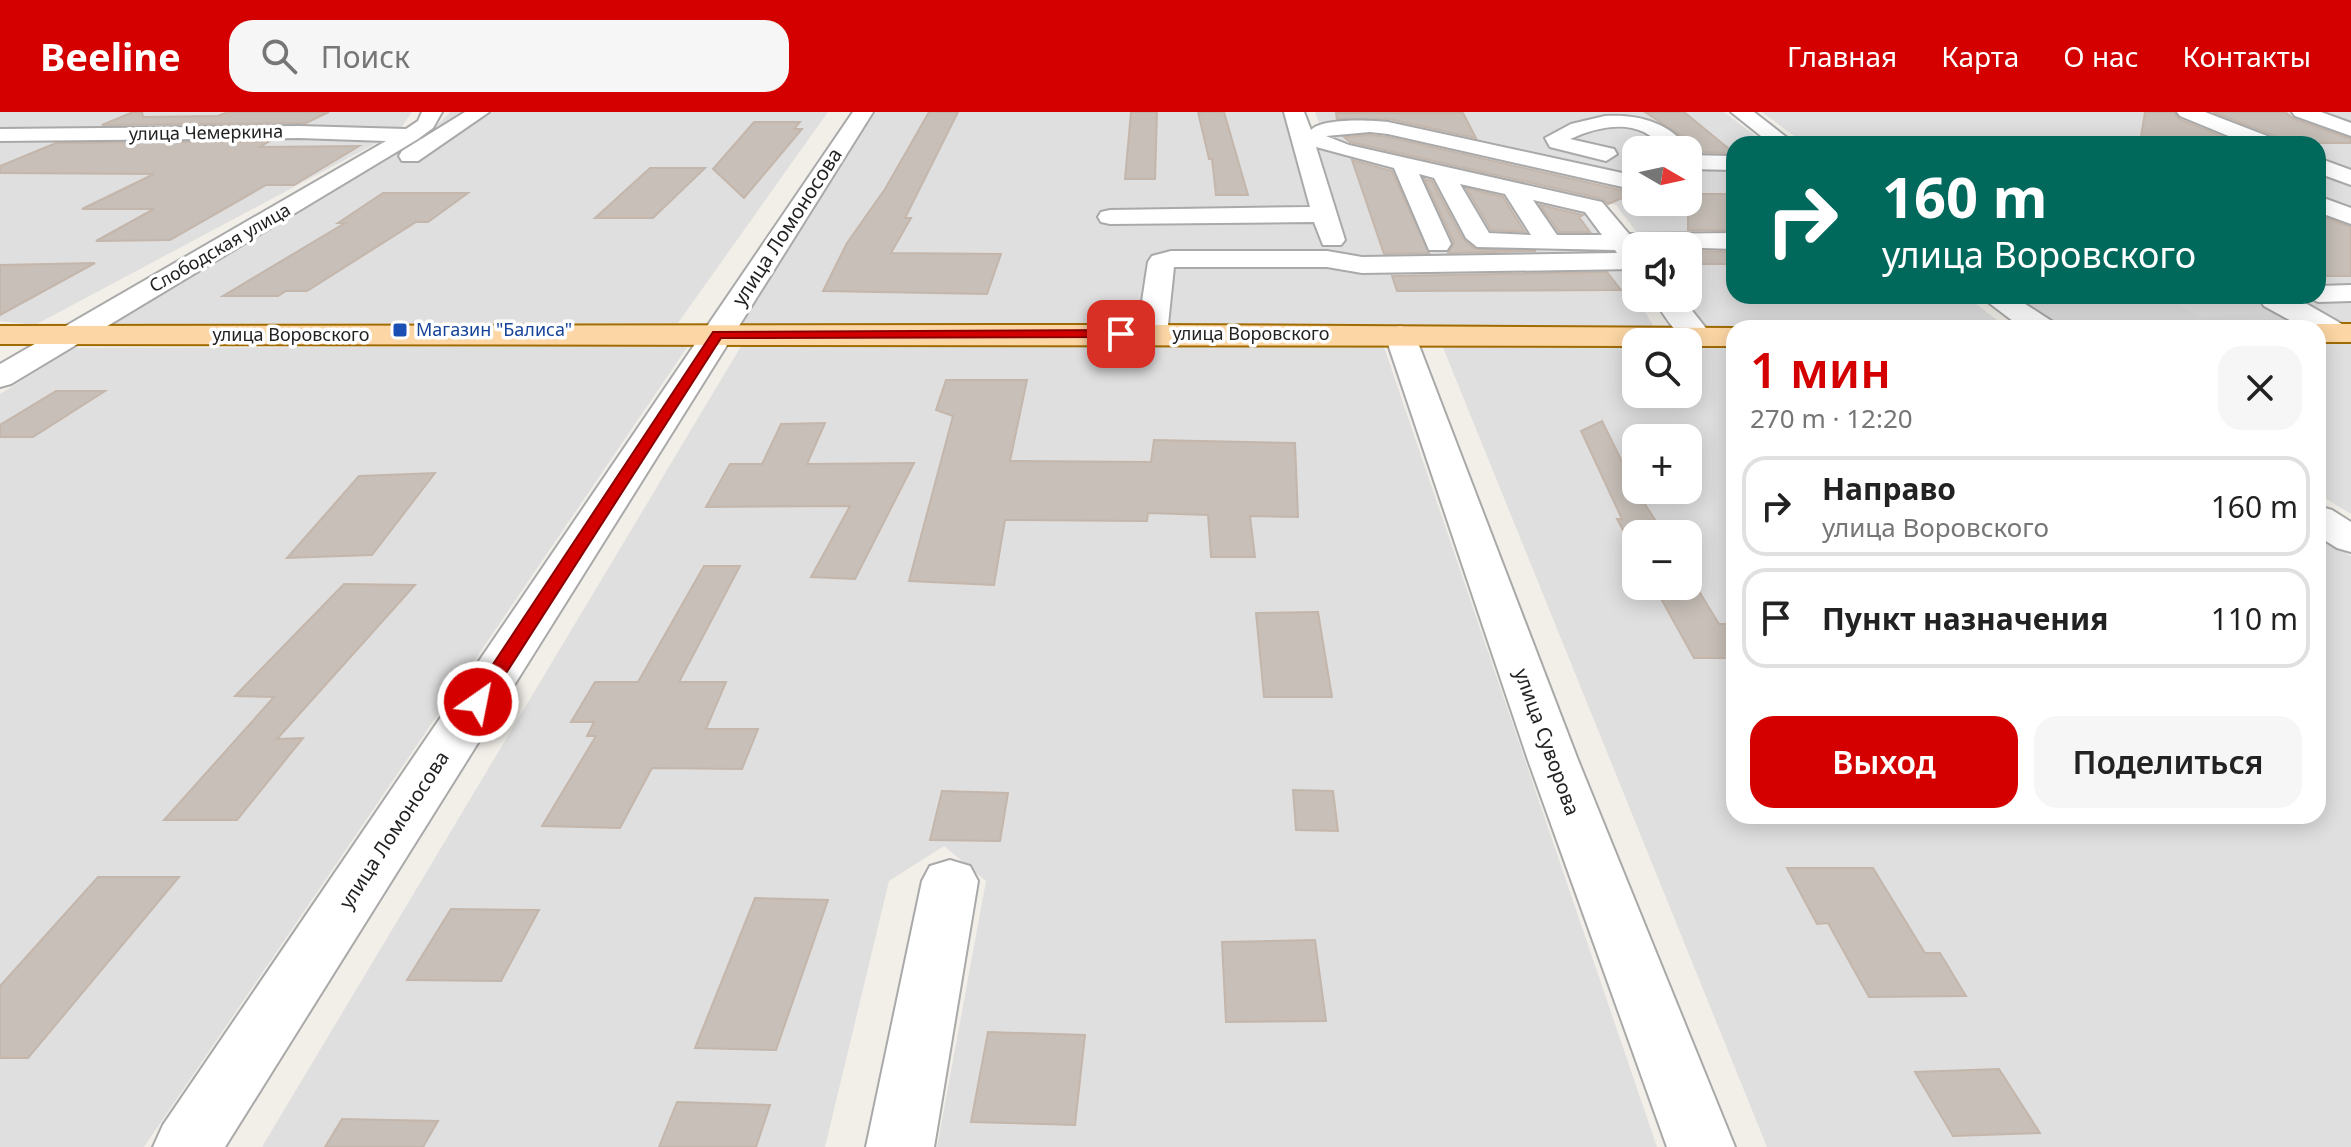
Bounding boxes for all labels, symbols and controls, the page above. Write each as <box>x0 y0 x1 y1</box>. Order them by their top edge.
search box <box>229 20 789 92</box>
text: Beeline <box>40 30 181 82</box>
icon: search <box>257 34 301 78</box>
text: Поиск <box>321 36 410 77</box>
text: Главная <box>1787 37 1897 75</box>
text: Карта <box>1941 37 2019 75</box>
text: О нас <box>2063 37 2139 75</box>
text: Контакты <box>2183 37 2311 75</box>
street label: улица Чемеркина <box>129 119 283 145</box>
north arrow <box>1622 136 1702 216</box>
map controls <box>1622 136 1702 600</box>
street label: улица Ломоносова <box>725 143 848 311</box>
text: 160 m <box>1882 158 2047 234</box>
icon: right <box>1750 168 1854 272</box>
street label: Слободская улица <box>145 197 294 297</box>
text: улица Воровского <box>1882 230 2196 279</box>
button: sound <box>1622 232 1702 312</box>
pin <box>1087 300 1155 368</box>
icon: arrive <box>1099 312 1143 356</box>
place label: Магазин "Балиса" <box>416 317 572 341</box>
marker: Магазин "Балиса" <box>391 321 409 339</box>
street label: улица Воровского <box>1172 321 1330 345</box>
street label: улица Воровского <box>212 322 370 346</box>
button: search <box>1622 328 1702 408</box>
text: 1 мин <box>1750 337 1891 402</box>
button: close <box>2218 346 2302 430</box>
text: 270 m · 12:20 <box>1750 400 1913 436</box>
button: + <box>1622 424 1702 504</box>
text: Направо <box>1822 468 1956 509</box>
icon: right <box>1754 484 1798 528</box>
text: 160 m <box>2211 486 2298 527</box>
text: улица Воровского <box>1822 509 2049 545</box>
button: − <box>1622 520 1702 600</box>
icon: arrive <box>1754 596 1798 640</box>
text: Пункт назначения <box>1822 598 2108 639</box>
text: 110 m <box>2211 598 2298 639</box>
position arrow <box>436 660 520 744</box>
street label: улица Суворова <box>1508 665 1587 819</box>
button: Выход <box>1750 716 2018 808</box>
button: Поделиться <box>2034 716 2302 808</box>
street label: улица Ломоносова <box>332 746 455 914</box>

